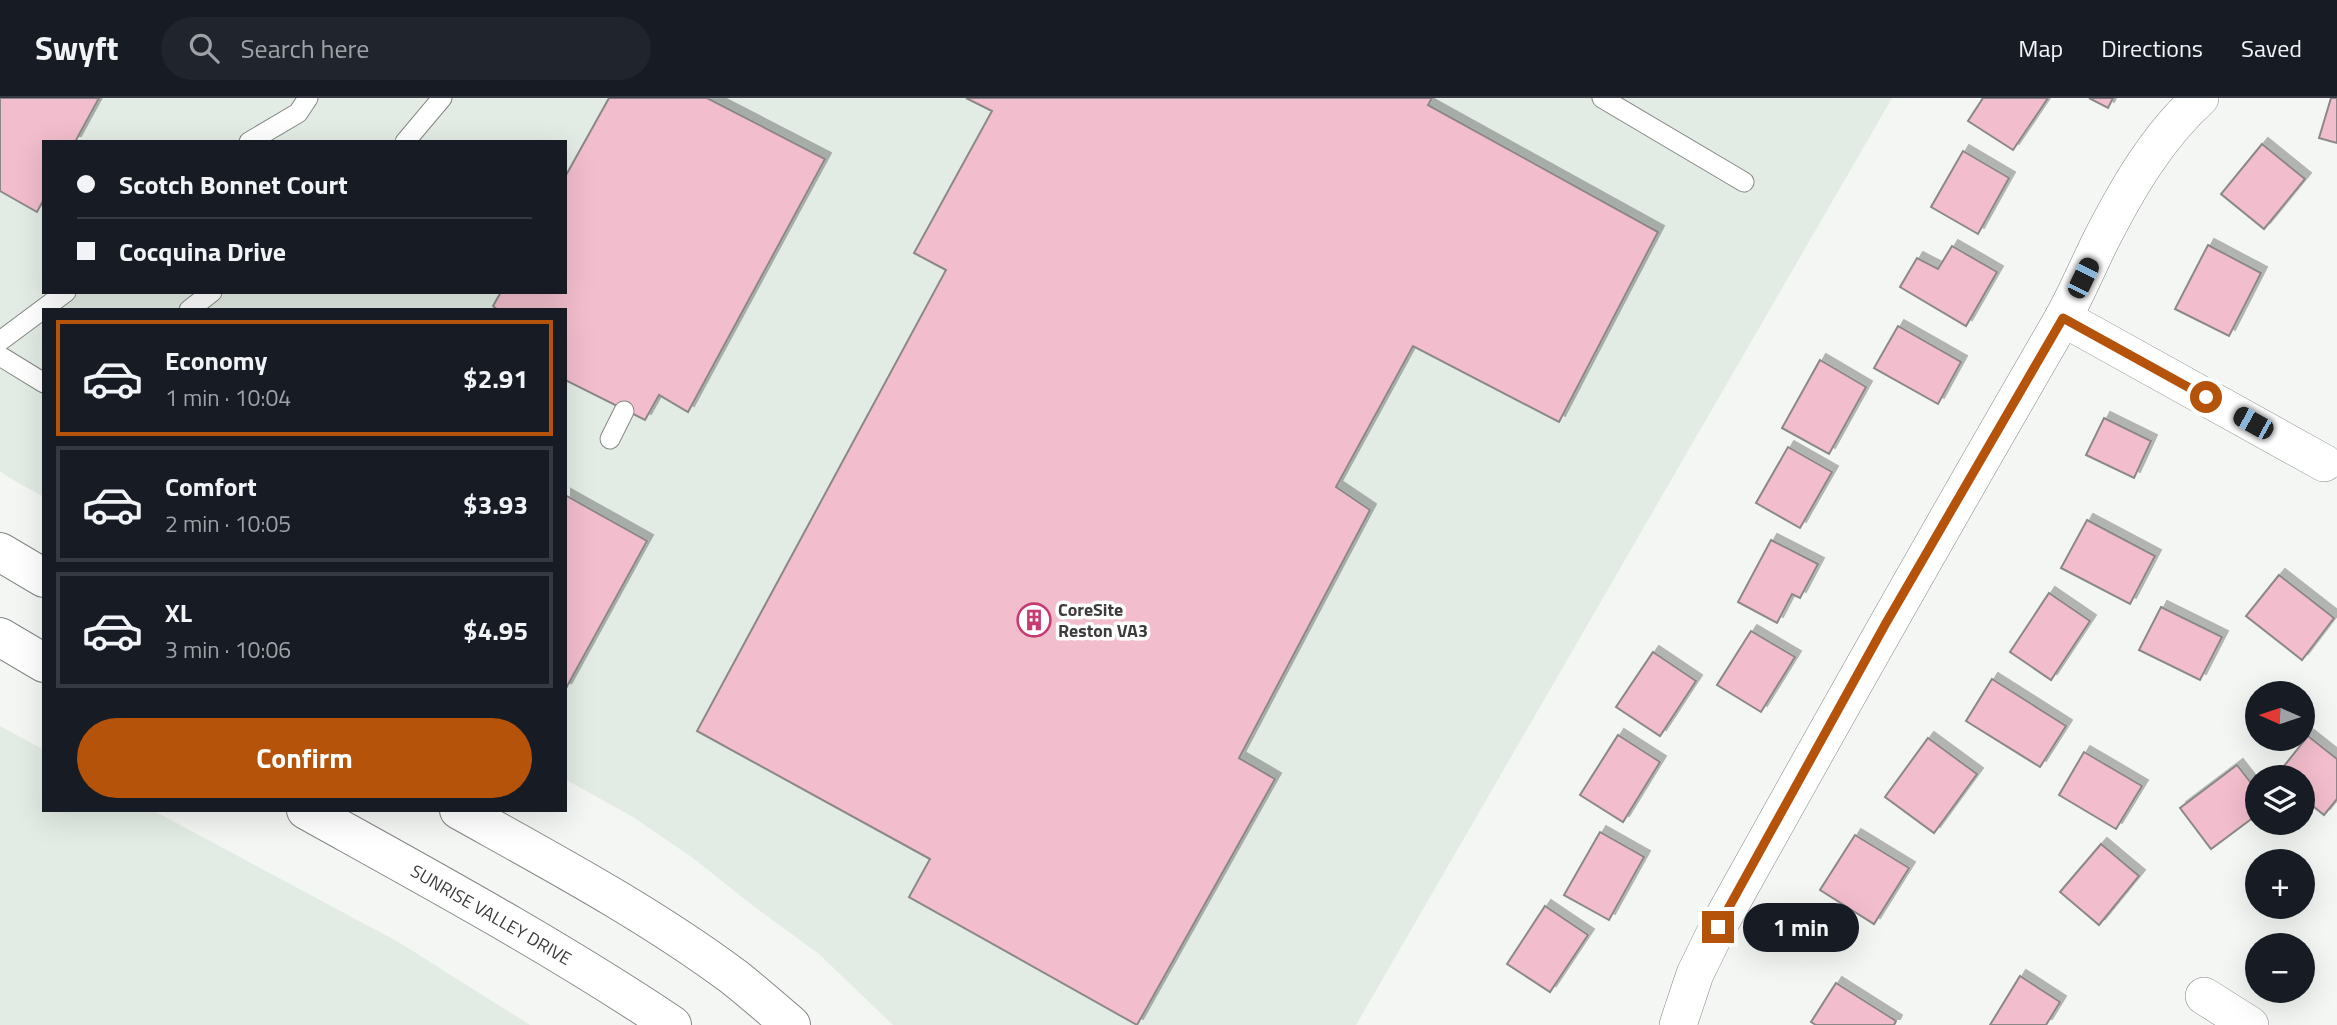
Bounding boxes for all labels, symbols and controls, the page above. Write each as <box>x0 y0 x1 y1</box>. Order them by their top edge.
search box <box>161 17 651 80</box>
text: Swyft <box>35 23 119 73</box>
icon: search <box>185 29 223 67</box>
text: Search here <box>241 29 369 68</box>
text: Map <box>2018 30 2063 66</box>
text: Directions <box>2101 30 2203 66</box>
text: Saved <box>2241 30 2302 66</box>
text: Scotch Bonnet Court <box>119 165 348 204</box>
text: Cocquina Drive <box>119 232 286 271</box>
car <box>2065 255 2102 301</box>
text: Economy <box>165 341 267 380</box>
icon: car <box>81 347 144 410</box>
text: $2.91 <box>463 359 528 398</box>
text: 1 min · 10:04 <box>165 380 291 415</box>
route start <box>2190 381 2222 413</box>
car <box>2230 404 2277 442</box>
text: Comfort <box>165 467 257 506</box>
icon: car <box>81 473 144 536</box>
text: $3.93 <box>463 485 528 524</box>
text: 2 min · 10:05 <box>165 506 291 541</box>
text: XL <box>165 593 192 632</box>
place label: CoreSite Reston VA3 <box>1058 596 1148 644</box>
icon: car <box>81 599 144 662</box>
building icon: CoreSite Reston VA3 <box>1015 601 1053 639</box>
text: $4.95 <box>463 611 528 650</box>
text: 3 min · 10:06 <box>165 632 291 667</box>
north arrow <box>2245 681 2315 751</box>
map controls <box>2245 681 2315 1003</box>
button: Confirm <box>77 718 532 798</box>
button: layers <box>2245 765 2315 835</box>
button: + <box>2245 849 2315 919</box>
street label: SUNRISE VALLEY DRIVE <box>406 857 577 972</box>
callout: 1 min <box>1742 902 1858 952</box>
text: 1 min <box>1773 910 1829 945</box>
route end <box>1702 911 1734 943</box>
button: − <box>2245 933 2315 1003</box>

